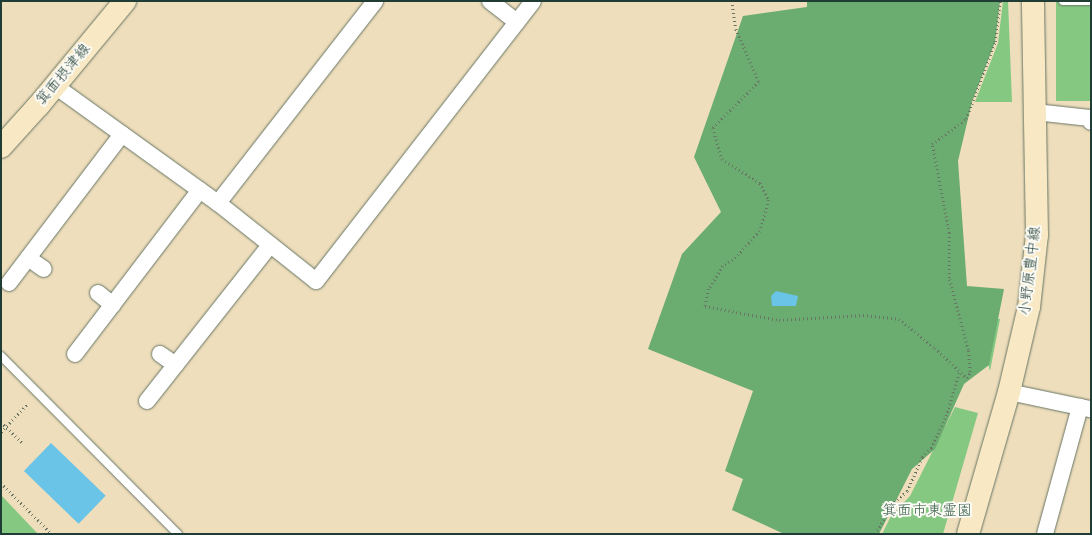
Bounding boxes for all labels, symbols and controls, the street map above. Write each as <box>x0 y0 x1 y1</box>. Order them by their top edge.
street label: 箕面摂津線 <box>33 40 95 110</box>
street label: 小野原豊中線 <box>1017 225 1045 317</box>
park label: 箕面市東霊園 <box>882 503 972 521</box>

